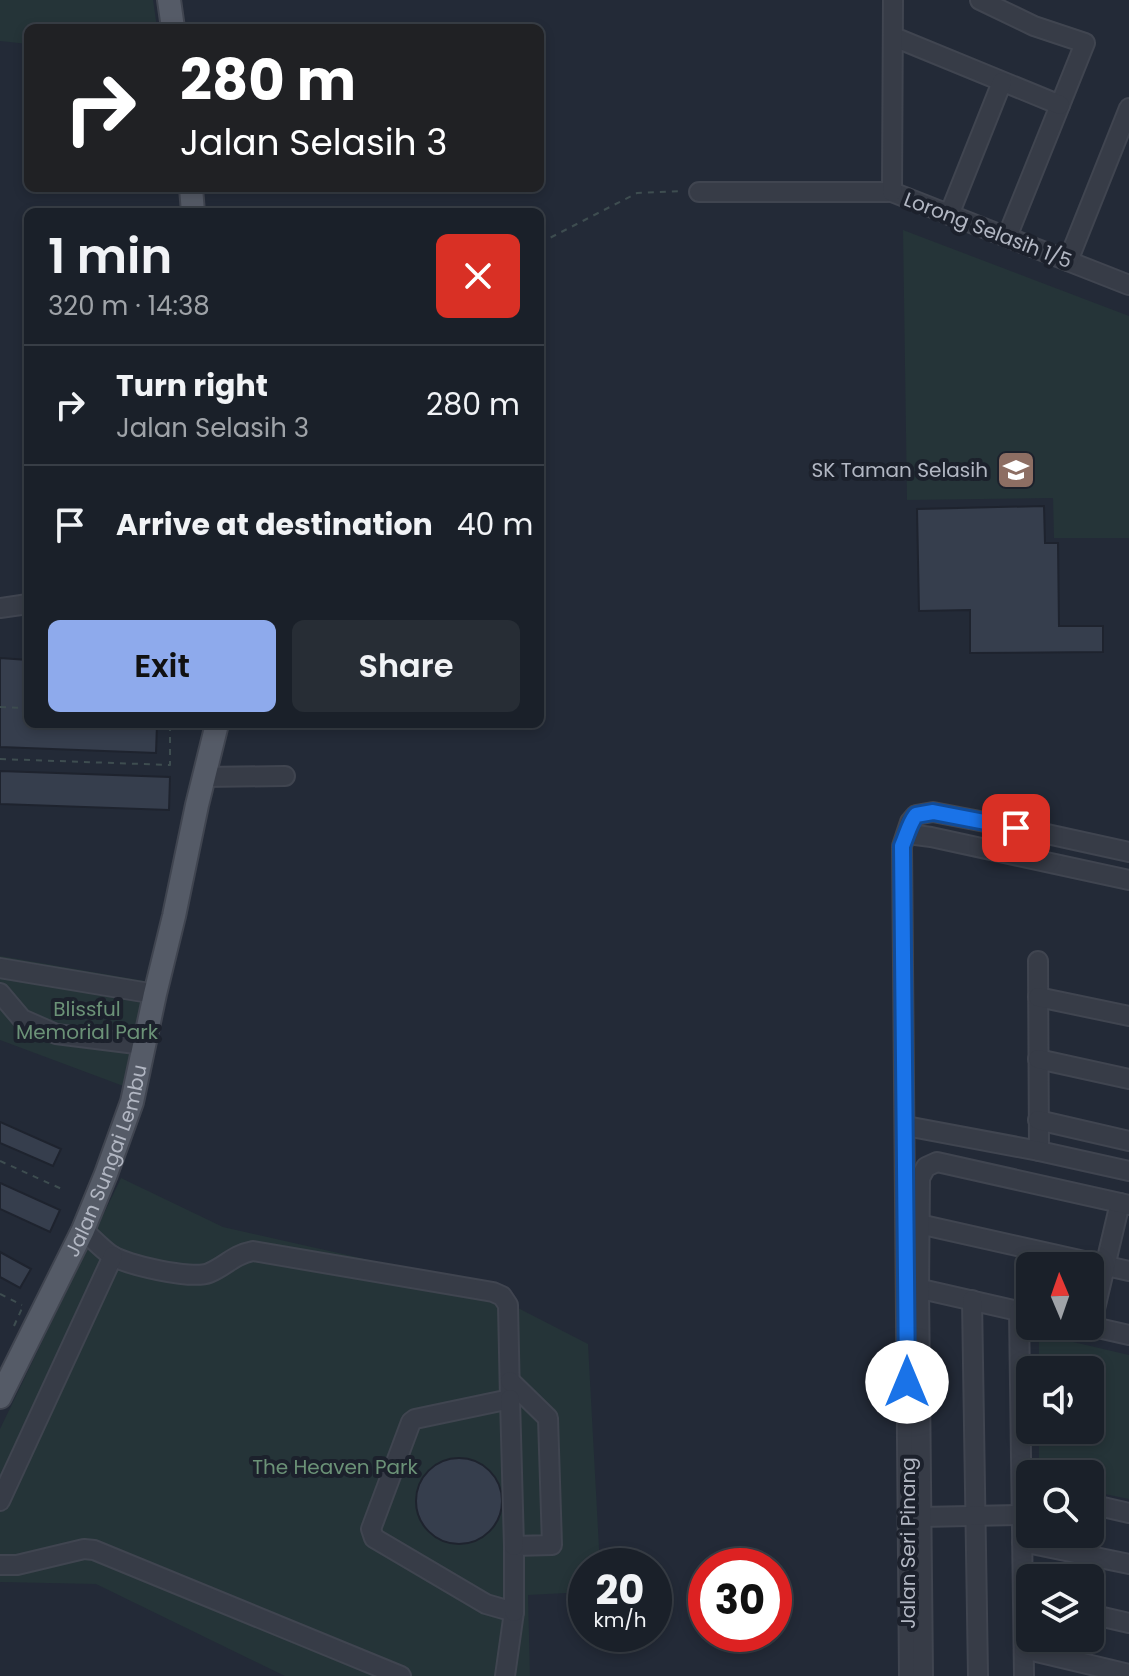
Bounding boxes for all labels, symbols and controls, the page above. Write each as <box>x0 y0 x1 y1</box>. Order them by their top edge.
text: 280 m <box>180 41 356 120</box>
icon: right <box>48 56 152 160</box>
text: Jalan Selasih 3 <box>180 117 447 168</box>
street label: Lorong Selasih 1/5 <box>900 185 1076 275</box>
text: 1 min <box>48 223 172 290</box>
button: close <box>436 234 520 318</box>
text: 320 m · 14:38 <box>48 288 210 324</box>
text: Turn right <box>116 364 268 407</box>
icon: right <box>48 383 92 427</box>
text: 280 m <box>426 383 520 426</box>
text: Jalan Selasih 3 <box>116 410 309 446</box>
school or university icon: SK Taman Selasih <box>995 449 1037 491</box>
place label: SK Taman Selasih <box>812 456 988 484</box>
icon: arrive <box>48 503 92 547</box>
text: Arrive at destination <box>116 503 433 546</box>
text: 40 m <box>457 503 533 546</box>
button: Exit <box>48 620 276 712</box>
button: Share <box>292 620 520 712</box>
pin <box>982 794 1050 862</box>
icon: arrive <box>994 806 1038 850</box>
park label: Blissful Memorial Park <box>16 995 159 1046</box>
street label: Jalan Sungai Lembu <box>58 1062 154 1261</box>
north arrow <box>1016 1252 1104 1340</box>
map controls <box>1016 1252 1104 1652</box>
position arrow <box>865 1340 949 1424</box>
button: sound <box>1016 1356 1104 1444</box>
park label: The Heaven Park <box>252 1453 419 1481</box>
street label: Jalan Seri Pinang <box>894 1457 922 1629</box>
button: search <box>1016 1460 1104 1548</box>
speed limit sign: 30 <box>688 1548 792 1652</box>
text: 20 <box>596 1562 644 1618</box>
button: layers <box>1016 1564 1104 1652</box>
text: km/h <box>593 1606 647 1634</box>

